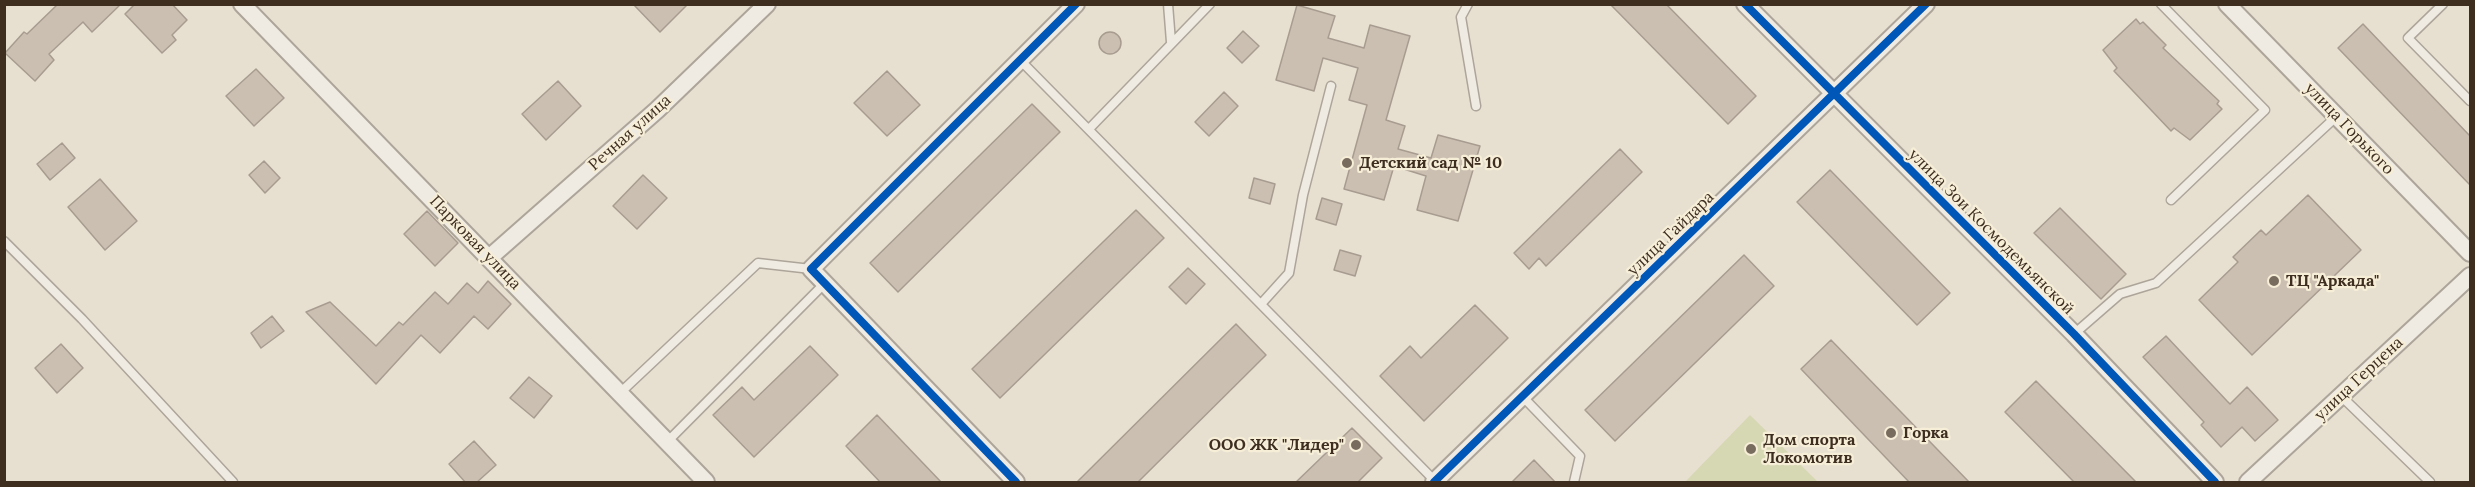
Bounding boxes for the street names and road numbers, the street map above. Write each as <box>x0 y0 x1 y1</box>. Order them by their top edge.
street label: улица Горького <box>2300 79 2398 179</box>
street label: Речная улица <box>585 91 675 175</box>
street label: улица Зои Космодемьянской <box>1904 145 2078 319</box>
street label: улица Гайдара <box>1624 188 1718 280</box>
street label: Парковая улица <box>425 192 525 294</box>
street label: улица Герцена <box>2311 333 2407 425</box>

